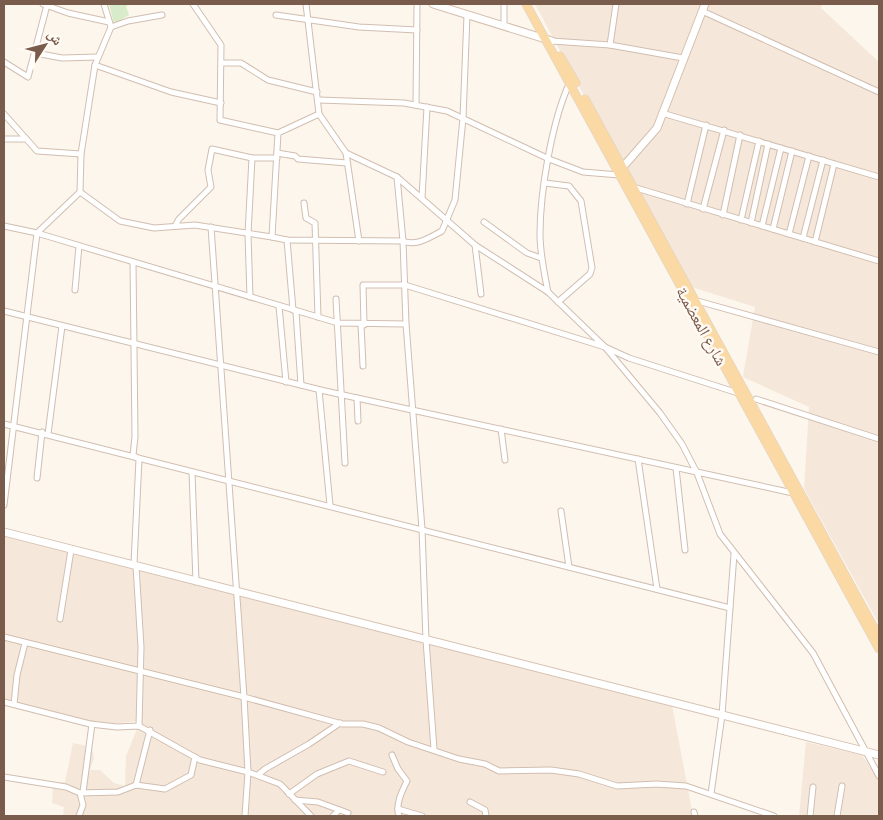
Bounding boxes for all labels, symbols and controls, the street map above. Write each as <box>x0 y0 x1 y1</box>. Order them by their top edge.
north arrow <box>20 20 70 70</box>
text: ش <box>44 25 68 49</box>
street label: شارع المعضمية <box>671 283 733 369</box>

